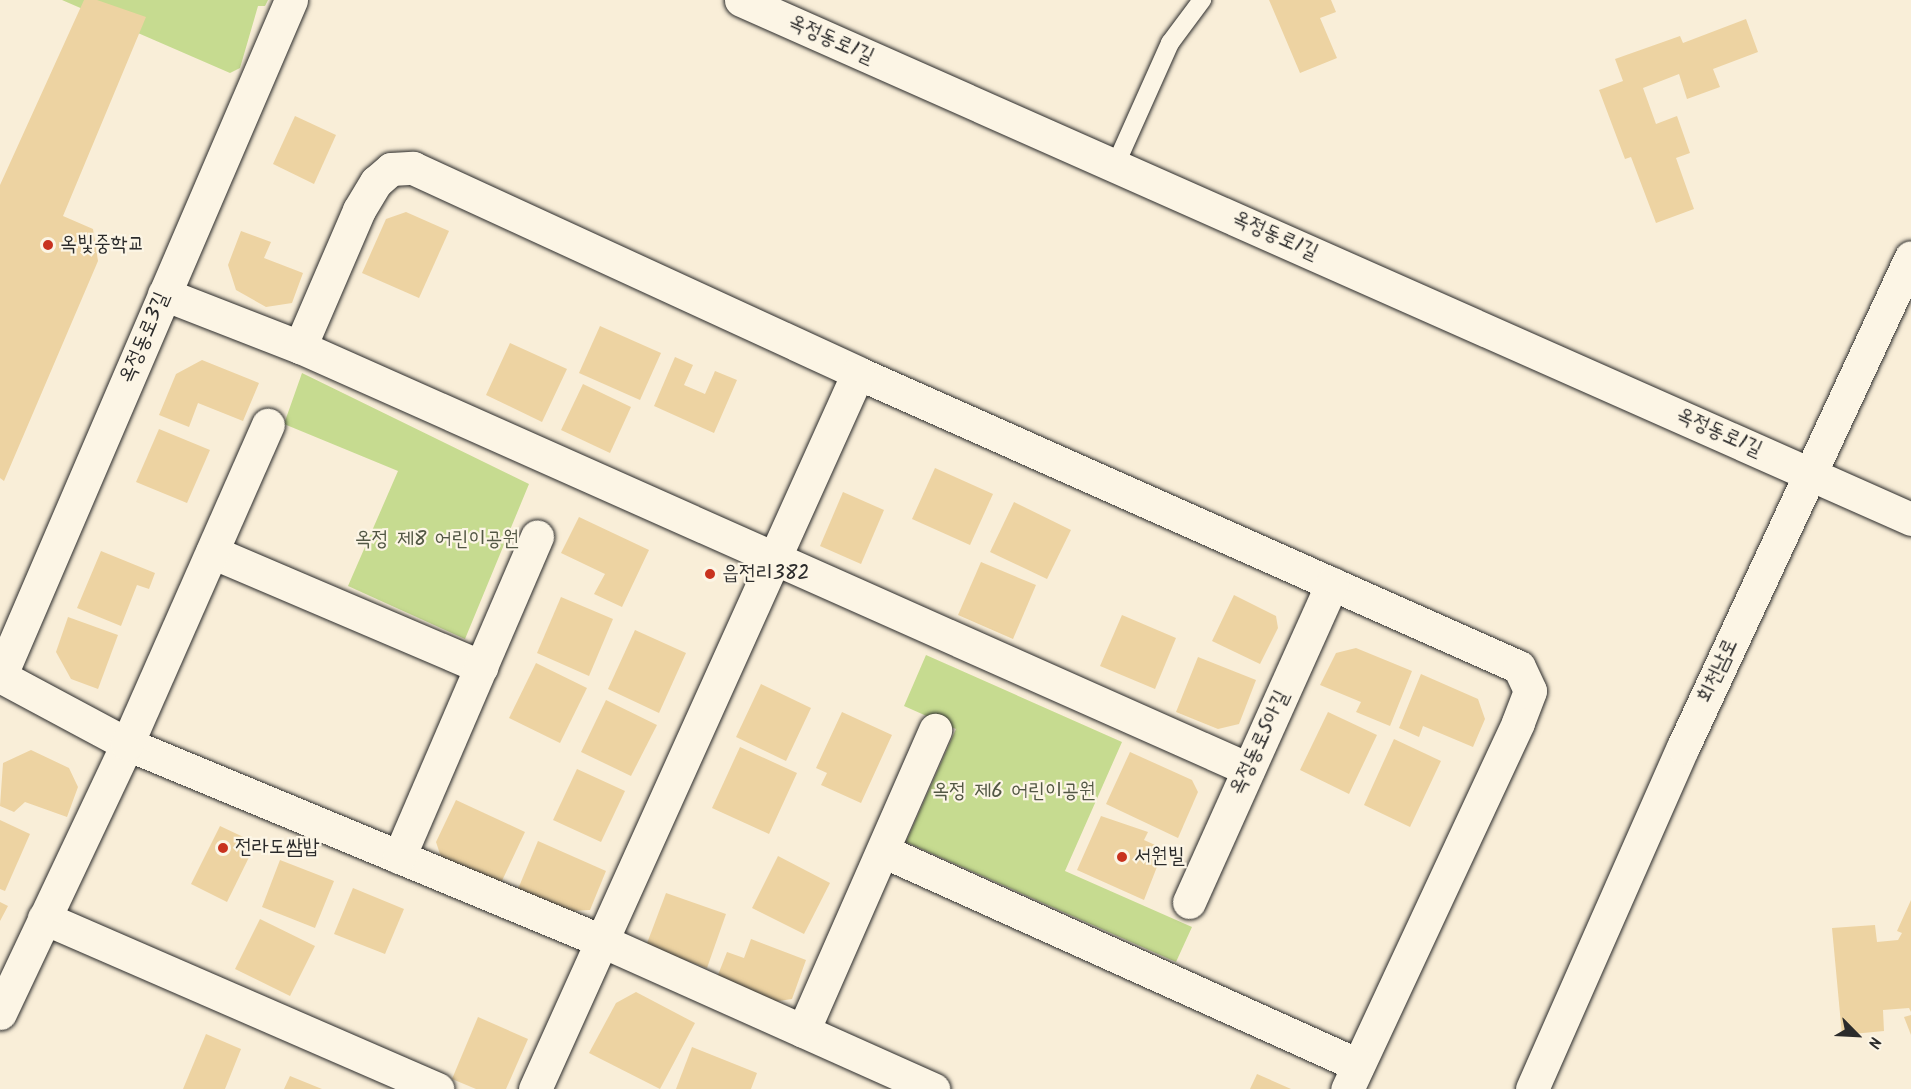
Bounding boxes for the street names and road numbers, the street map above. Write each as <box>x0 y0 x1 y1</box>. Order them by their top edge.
street label: 옥정동로1길 <box>784 10 878 70</box>
street label: 옥정동로1길 <box>1228 206 1322 266</box>
street label: 옥정동로3길 <box>115 289 175 387</box>
street label: 옥정동로1길 <box>1672 403 1766 463</box>
street label: 회천남로 <box>1692 635 1744 707</box>
street label: 옥정동로5아길 <box>1225 687 1295 799</box>

